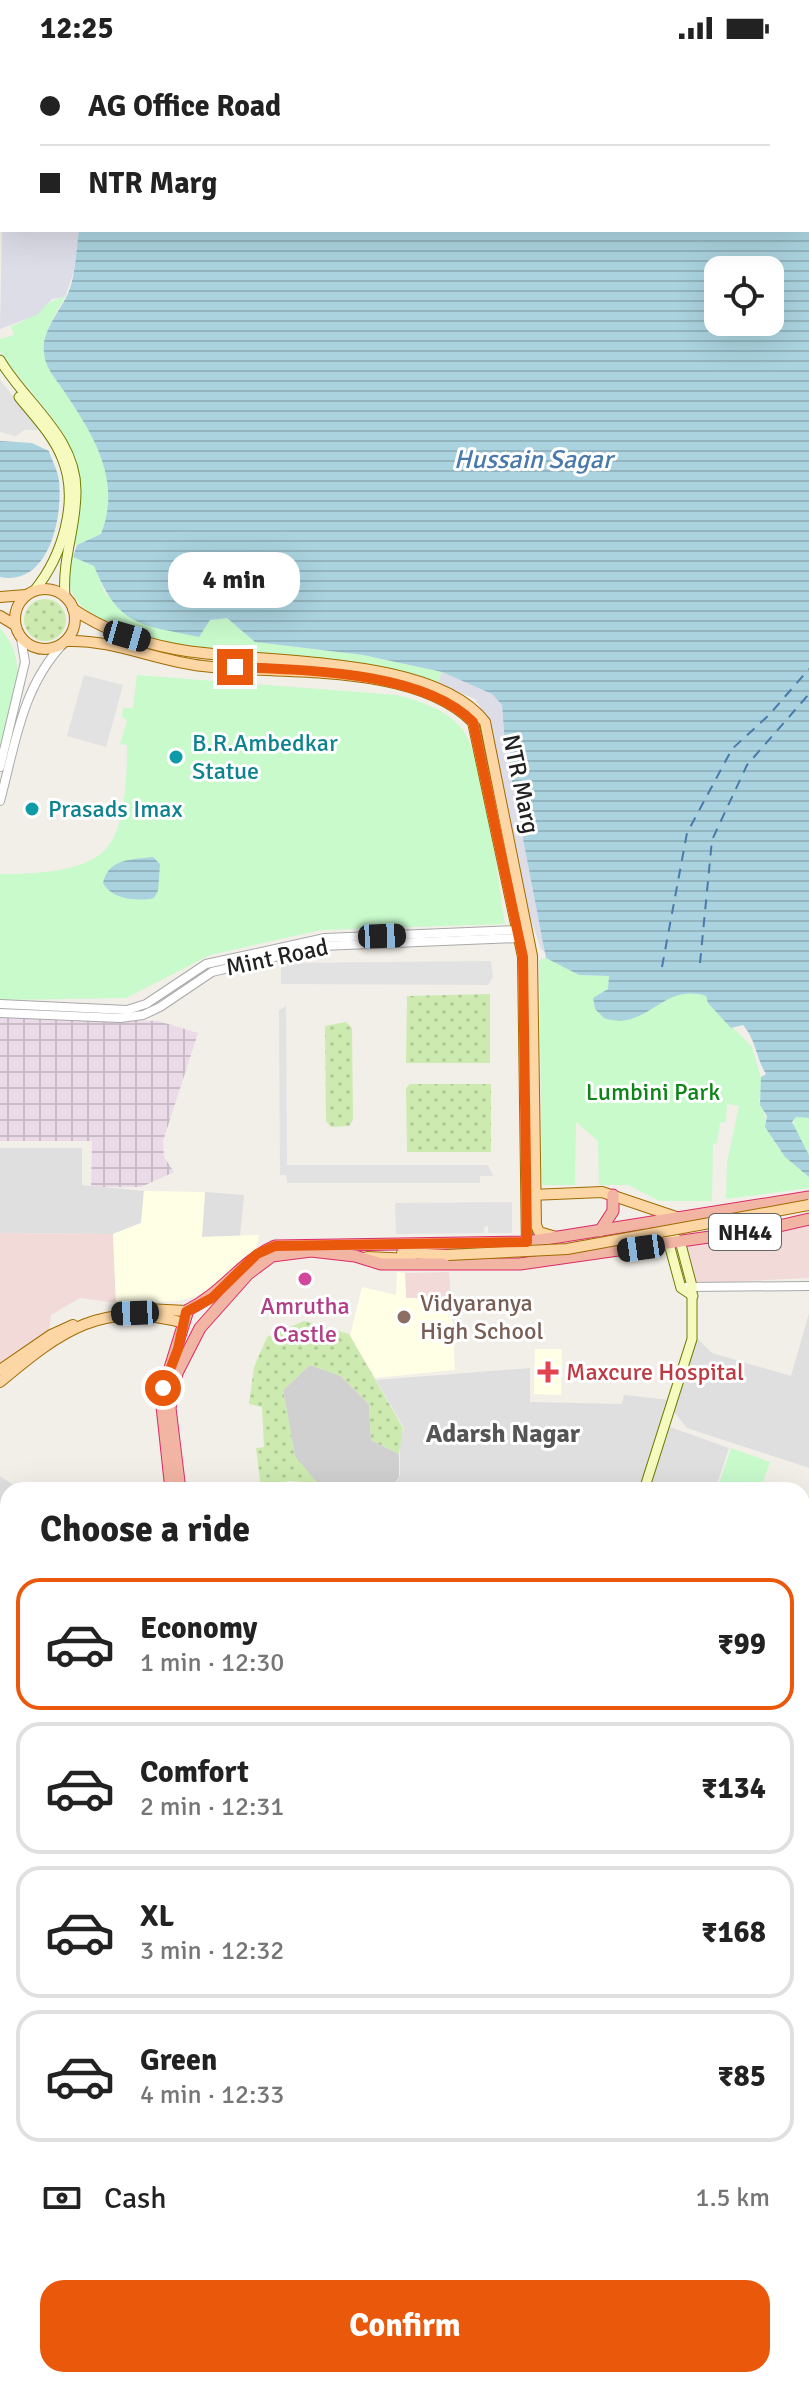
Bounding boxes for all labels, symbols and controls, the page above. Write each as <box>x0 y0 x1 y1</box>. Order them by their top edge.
text: 12:25 <box>40 10 114 47</box>
text: AG Office Road <box>88 88 281 125</box>
text: NTR Marg <box>88 165 217 202</box>
map controls <box>704 256 784 336</box>
button: locate <box>704 256 784 336</box>
water label: Hussain Sagar <box>454 444 616 476</box>
callout: 4 min <box>169 551 301 607</box>
text: 4 min <box>203 564 265 596</box>
car <box>101 618 153 654</box>
route end <box>217 649 253 685</box>
place label: B.R.Ambedkar Statue <box>192 728 338 786</box>
street label: NTR Marg <box>496 732 546 836</box>
marker: B.R.Ambedkar Statue <box>167 748 185 766</box>
place label: Prasads Imax <box>48 794 183 824</box>
marker: Prasads Imax <box>23 800 41 818</box>
car <box>358 923 406 949</box>
street label: Mint Road <box>223 932 331 982</box>
park label: Lumbini Park <box>586 1077 720 1107</box>
road number: NH44 <box>709 1214 781 1250</box>
car <box>616 1233 666 1263</box>
marker: Amrutha Castle <box>296 1270 314 1288</box>
place label: Vidyaranya High School <box>420 1288 543 1346</box>
place label: Amrutha Castle <box>260 1291 350 1349</box>
car <box>111 1300 159 1326</box>
marker: Vidyaranya High School <box>395 1308 413 1326</box>
place label: Maxcure Hospital <box>566 1357 744 1387</box>
marker: Maxcure Hospital <box>537 1361 559 1383</box>
route start <box>145 1370 181 1406</box>
district label: Adarsh Nagar <box>426 1418 581 1450</box>
text: Choose a ride <box>40 1507 250 1552</box>
icon: car <box>44 1608 116 1680</box>
text: Economy <box>140 1610 257 1647</box>
text: ₹99 <box>717 1626 766 1663</box>
text: 1 min · 12:30 <box>140 1647 284 1679</box>
icon: car <box>44 1752 116 1824</box>
text: Comfort <box>140 1754 249 1791</box>
text: ₹134 <box>701 1770 766 1807</box>
text: 2 min · 12:31 <box>140 1791 284 1823</box>
icon: car <box>44 1896 116 1968</box>
text: XL <box>140 1898 174 1935</box>
text: ₹168 <box>701 1914 766 1951</box>
text: 3 min · 12:32 <box>140 1935 284 1967</box>
icon: car <box>44 2040 116 2112</box>
text: Green <box>140 2042 217 2079</box>
text: ₹85 <box>717 2058 766 2095</box>
text: 4 min · 12:33 <box>140 2079 284 2111</box>
icon: cash <box>40 2176 84 2220</box>
text: Cash <box>104 2180 167 2217</box>
text: 1.5 km <box>696 2182 770 2214</box>
button: Confirm <box>40 2280 770 2372</box>

